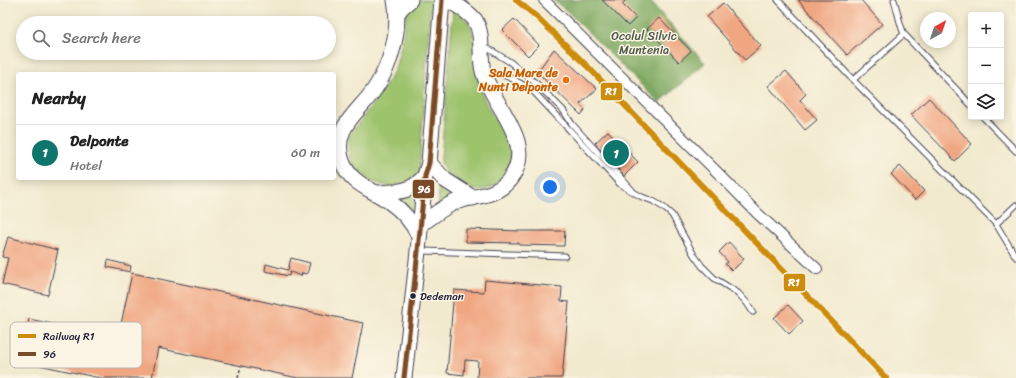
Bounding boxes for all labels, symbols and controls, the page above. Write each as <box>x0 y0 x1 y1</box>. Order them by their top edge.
north arrow <box>920 12 956 48</box>
map controls <box>968 12 1004 120</box>
button: + <box>968 12 1004 48</box>
search box <box>16 16 336 60</box>
text: Search here <box>62 25 141 51</box>
park label: Ocolul Silvic Muntenia <box>611 25 677 61</box>
icon: search <box>30 27 52 49</box>
button: − <box>968 48 1004 84</box>
place label: Sala Mare de Nunti Delponte <box>478 62 559 98</box>
marker: Sala Mare de Nunti Delponte <box>561 75 571 85</box>
line badge: R1 <box>600 82 623 101</box>
text: R1 <box>604 82 617 101</box>
text: Nearby <box>32 83 86 113</box>
button: layers <box>968 84 1004 120</box>
text: Delponte <box>70 128 128 154</box>
pin: 1 <box>603 138 629 168</box>
text: 1 <box>42 141 48 164</box>
text: 60 m <box>291 141 320 164</box>
text: Hotel <box>70 154 102 177</box>
your location <box>540 177 560 197</box>
line badge: 96 <box>412 179 435 199</box>
text: 96 <box>417 180 431 199</box>
line badge: R1 <box>783 273 806 292</box>
text: R1 <box>787 273 800 292</box>
place label: Dedeman <box>420 287 464 306</box>
marker: Dedeman <box>408 291 418 301</box>
legend <box>10 322 142 368</box>
text: Railway R1 <box>43 327 95 346</box>
text: 96 <box>43 345 56 364</box>

